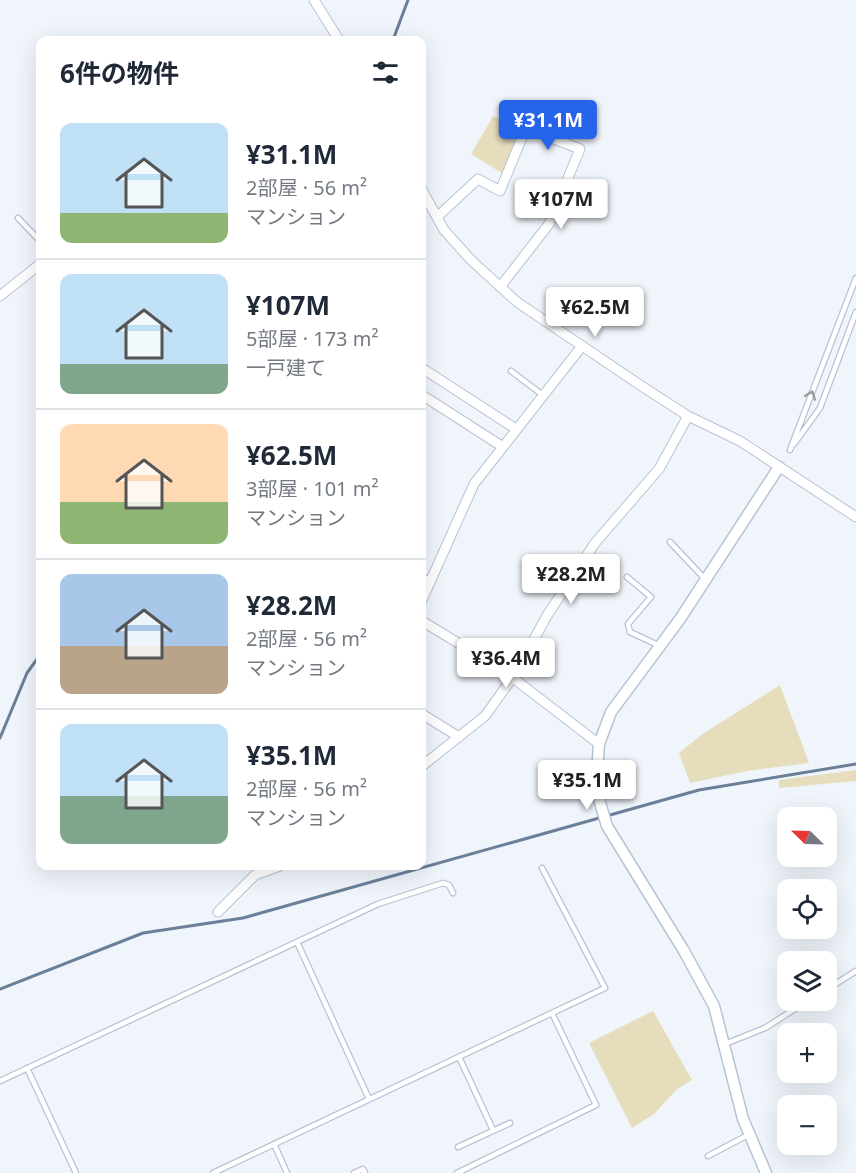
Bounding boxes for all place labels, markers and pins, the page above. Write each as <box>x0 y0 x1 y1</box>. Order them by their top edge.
pin: ¥31.1M <box>499 100 597 151</box>
pin: ¥107M <box>519 179 603 230</box>
pin: ¥62.5M <box>546 287 644 338</box>
pin: ¥28.2M <box>522 554 620 605</box>
pin: ¥36.4M <box>457 638 555 689</box>
pin: ¥35.1M <box>538 760 636 811</box>

